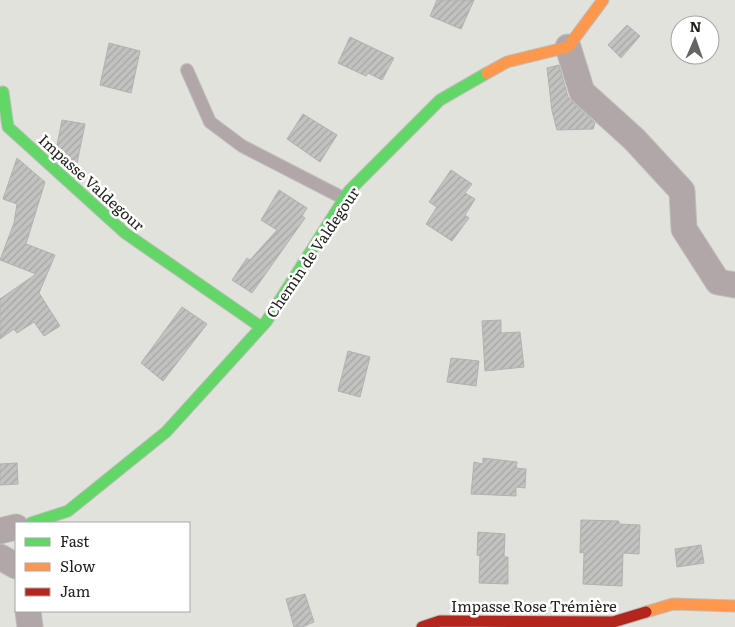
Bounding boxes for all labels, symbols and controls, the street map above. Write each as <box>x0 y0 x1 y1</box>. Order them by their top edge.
north arrow <box>670 15 720 65</box>
text: N <box>689 16 702 36</box>
street label: Impasse Valdegour <box>34 128 150 236</box>
street label: Chemin de Valdegour <box>260 182 364 322</box>
legend <box>15 522 190 612</box>
text: Fast <box>60 529 89 552</box>
text: Slow <box>60 554 95 577</box>
text: Jam <box>60 579 91 602</box>
street label: Impasse Rose Trémière <box>451 594 617 617</box>

